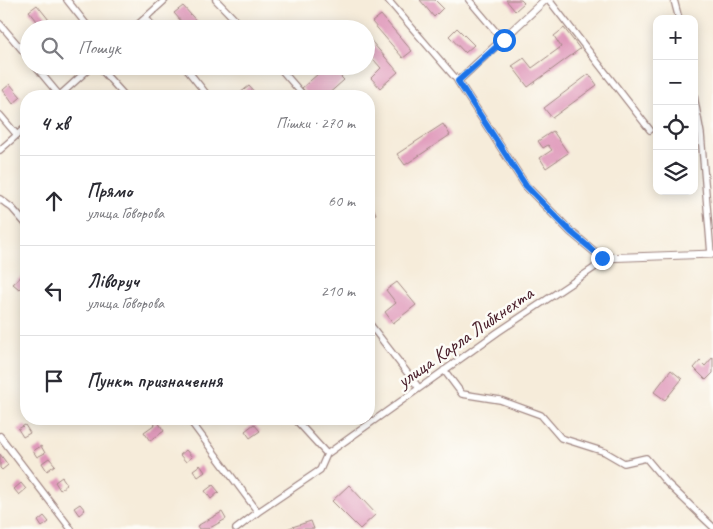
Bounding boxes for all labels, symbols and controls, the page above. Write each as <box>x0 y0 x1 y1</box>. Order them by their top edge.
map controls <box>653 15 698 195</box>
button: + <box>653 15 698 60</box>
search box <box>20 20 375 75</box>
route start <box>493 29 516 52</box>
icon: search <box>38 34 66 62</box>
text: Пошук <box>78 36 120 60</box>
button: − <box>653 60 698 105</box>
button: locate <box>653 105 698 150</box>
text: 4 хв <box>40 110 69 136</box>
text: Пішки · 270 m <box>276 113 355 133</box>
button: layers <box>653 150 698 195</box>
text: Прямо <box>87 179 132 203</box>
icon: ahead <box>40 187 68 215</box>
text: 60 m <box>328 191 355 211</box>
text: улица Говорова <box>87 203 164 223</box>
route end <box>591 247 614 270</box>
text: Ліворуч <box>87 269 139 293</box>
icon: left <box>40 277 68 305</box>
street label: улица Карла Либкнехта <box>391 280 540 394</box>
text: 210 m <box>321 281 355 301</box>
text: улица Говорова <box>87 293 164 313</box>
icon: arrive <box>40 367 68 395</box>
text: Пункт призначення <box>87 369 222 393</box>

